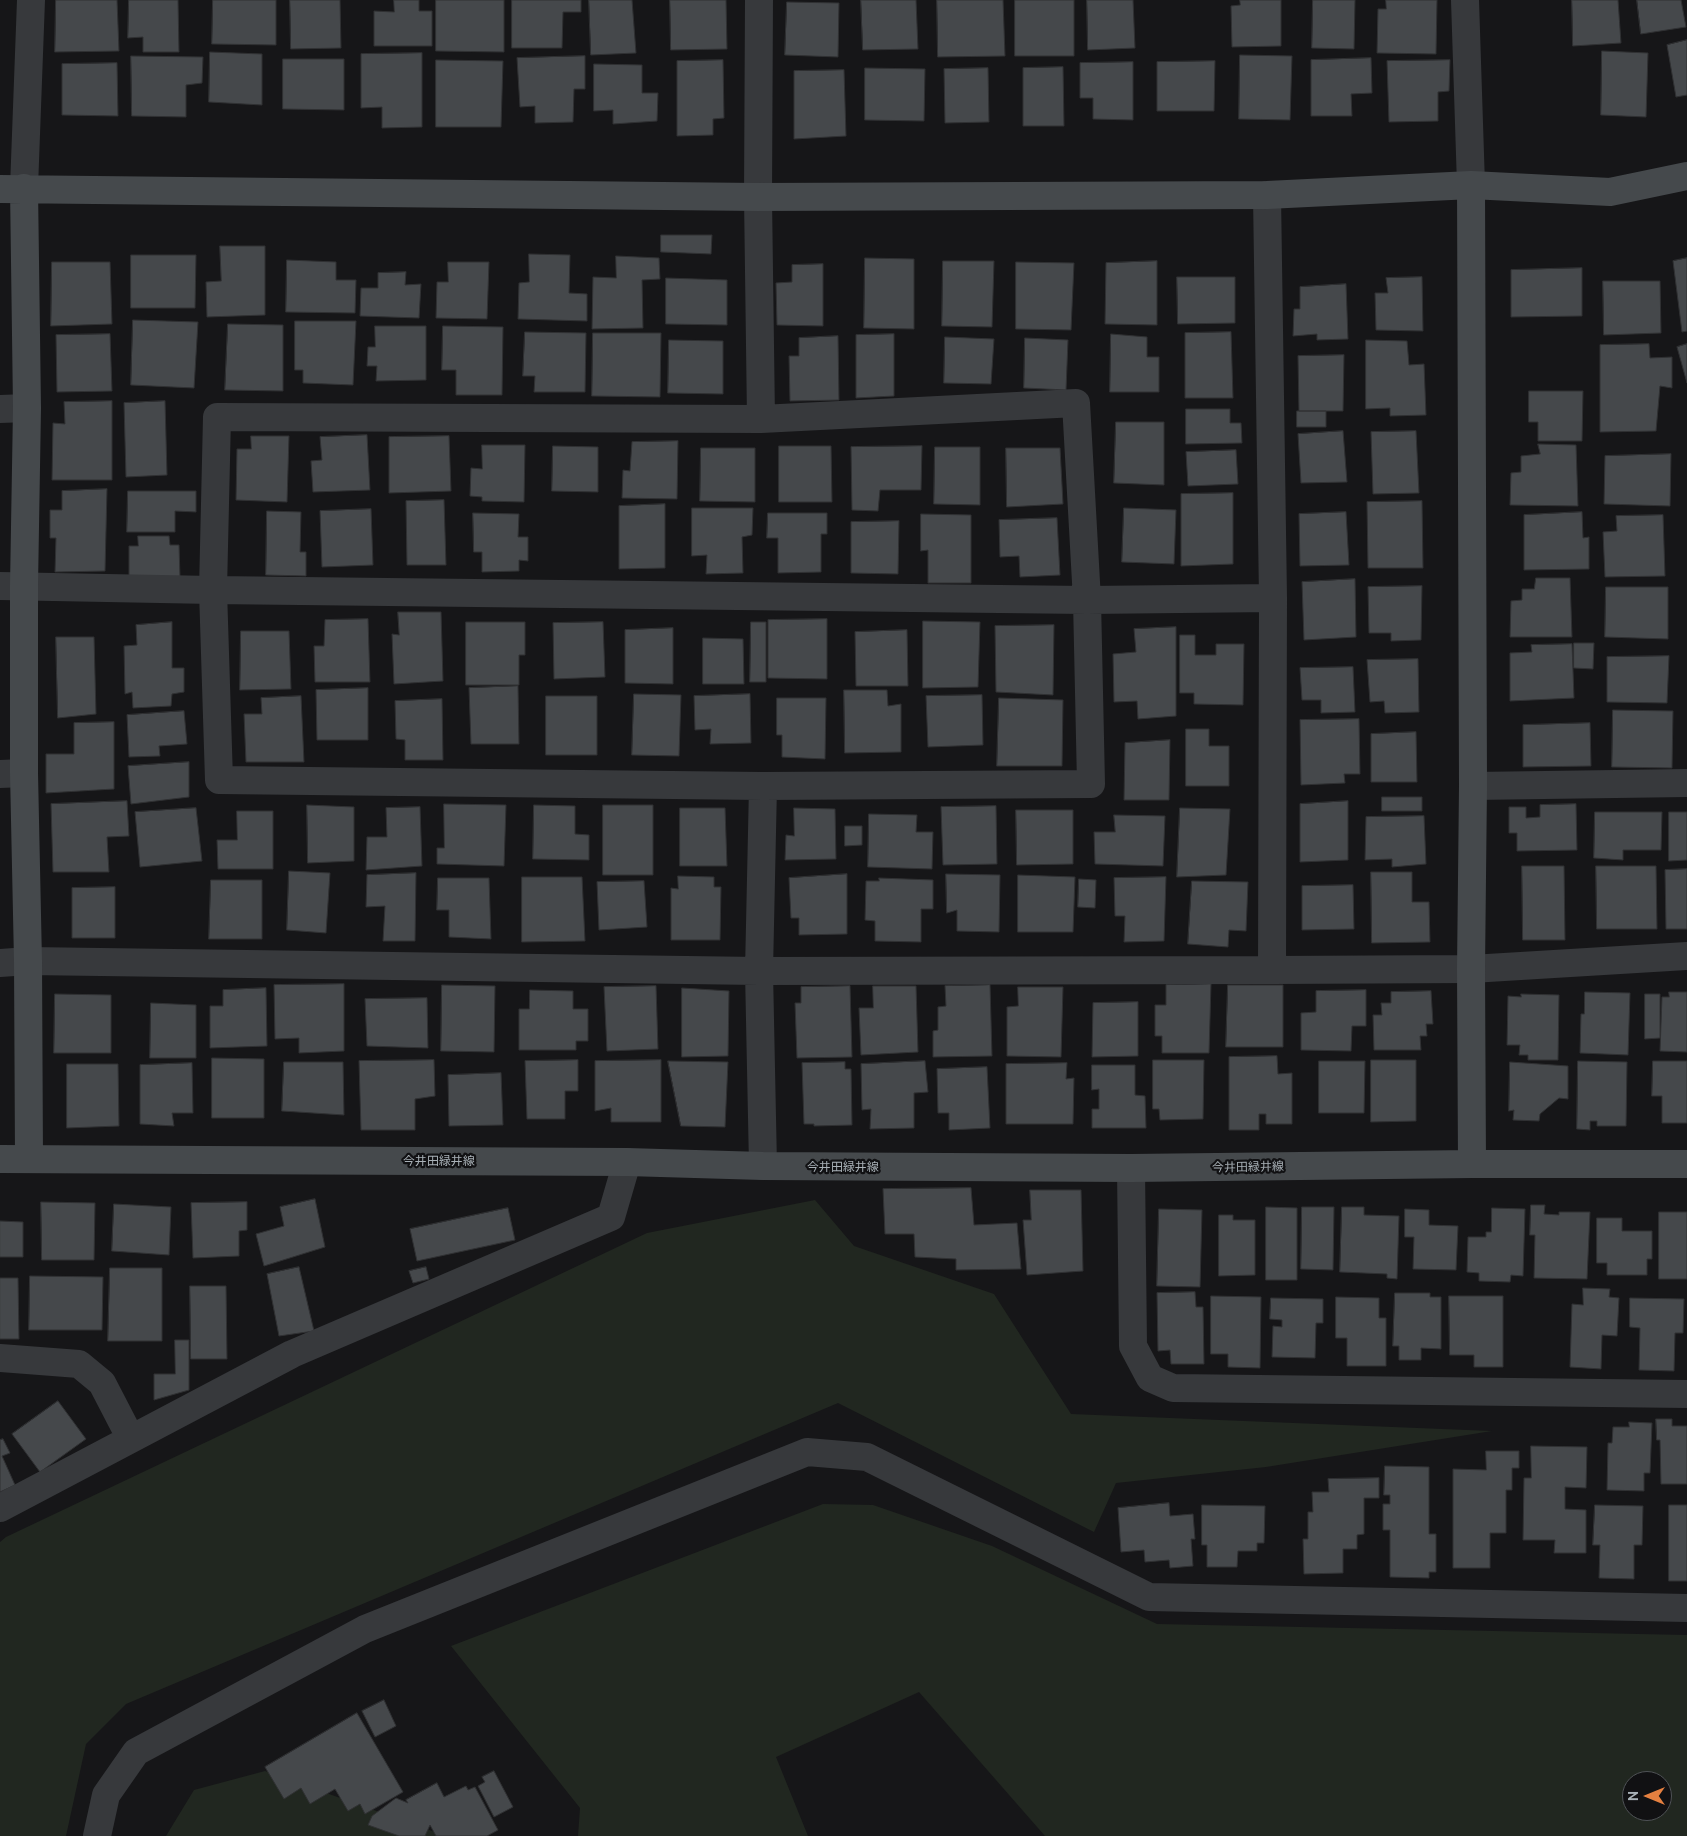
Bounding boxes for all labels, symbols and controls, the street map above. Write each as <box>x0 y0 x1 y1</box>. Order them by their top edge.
street label: 今井田緑井線 <box>403 1154 475 1168</box>
street label: 今井田緑井線 <box>1212 1159 1284 1175</box>
street label: 今井田緑井線 <box>807 1160 879 1174</box>
north arrow <box>1622 1771 1672 1821</box>
text: N <box>1625 1791 1641 1801</box>

